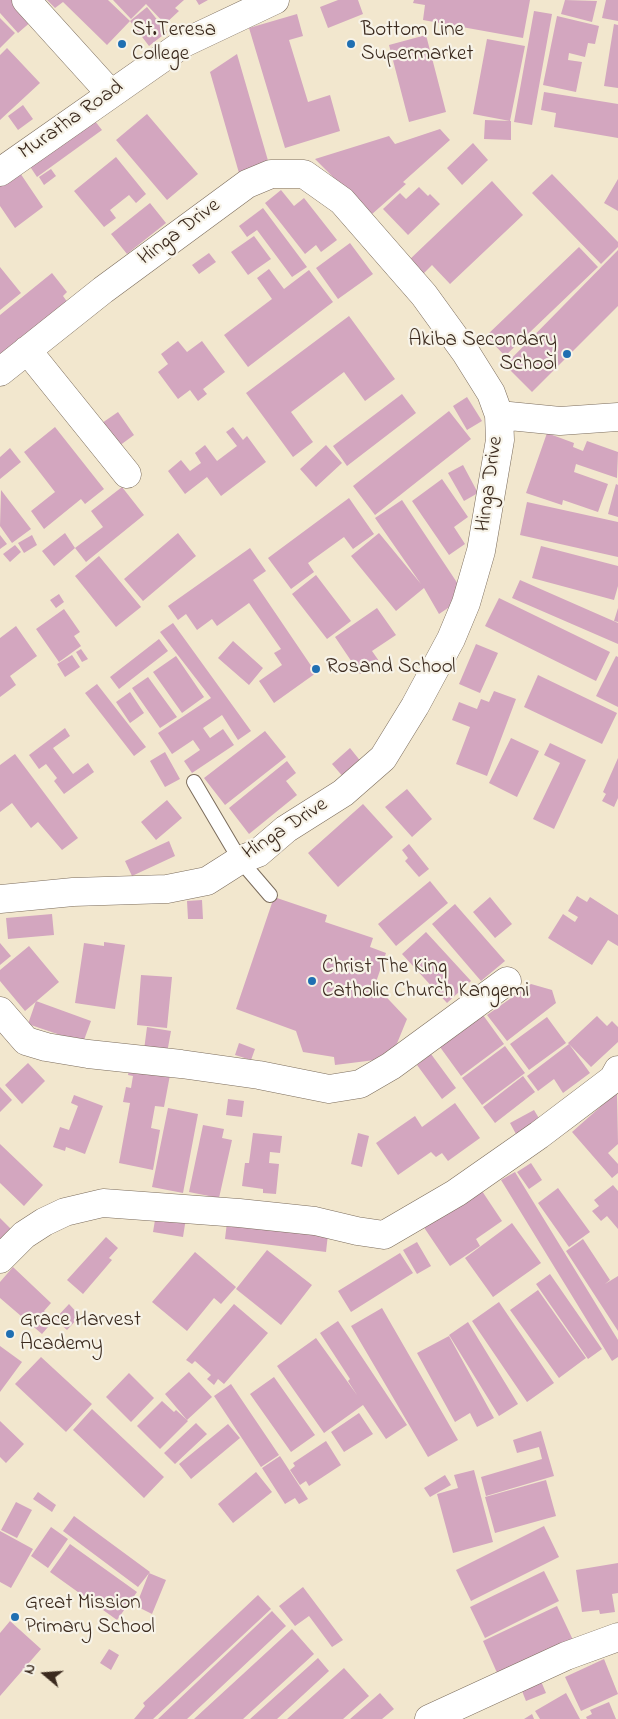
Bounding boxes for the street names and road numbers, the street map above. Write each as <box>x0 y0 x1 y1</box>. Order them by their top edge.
street label: Muratha Road <box>15 76 129 166</box>
street label: Hinga Drive <box>134 194 226 272</box>
street label: Hinga Drive <box>472 435 510 533</box>
street label: Hinga Drive <box>239 793 333 867</box>

